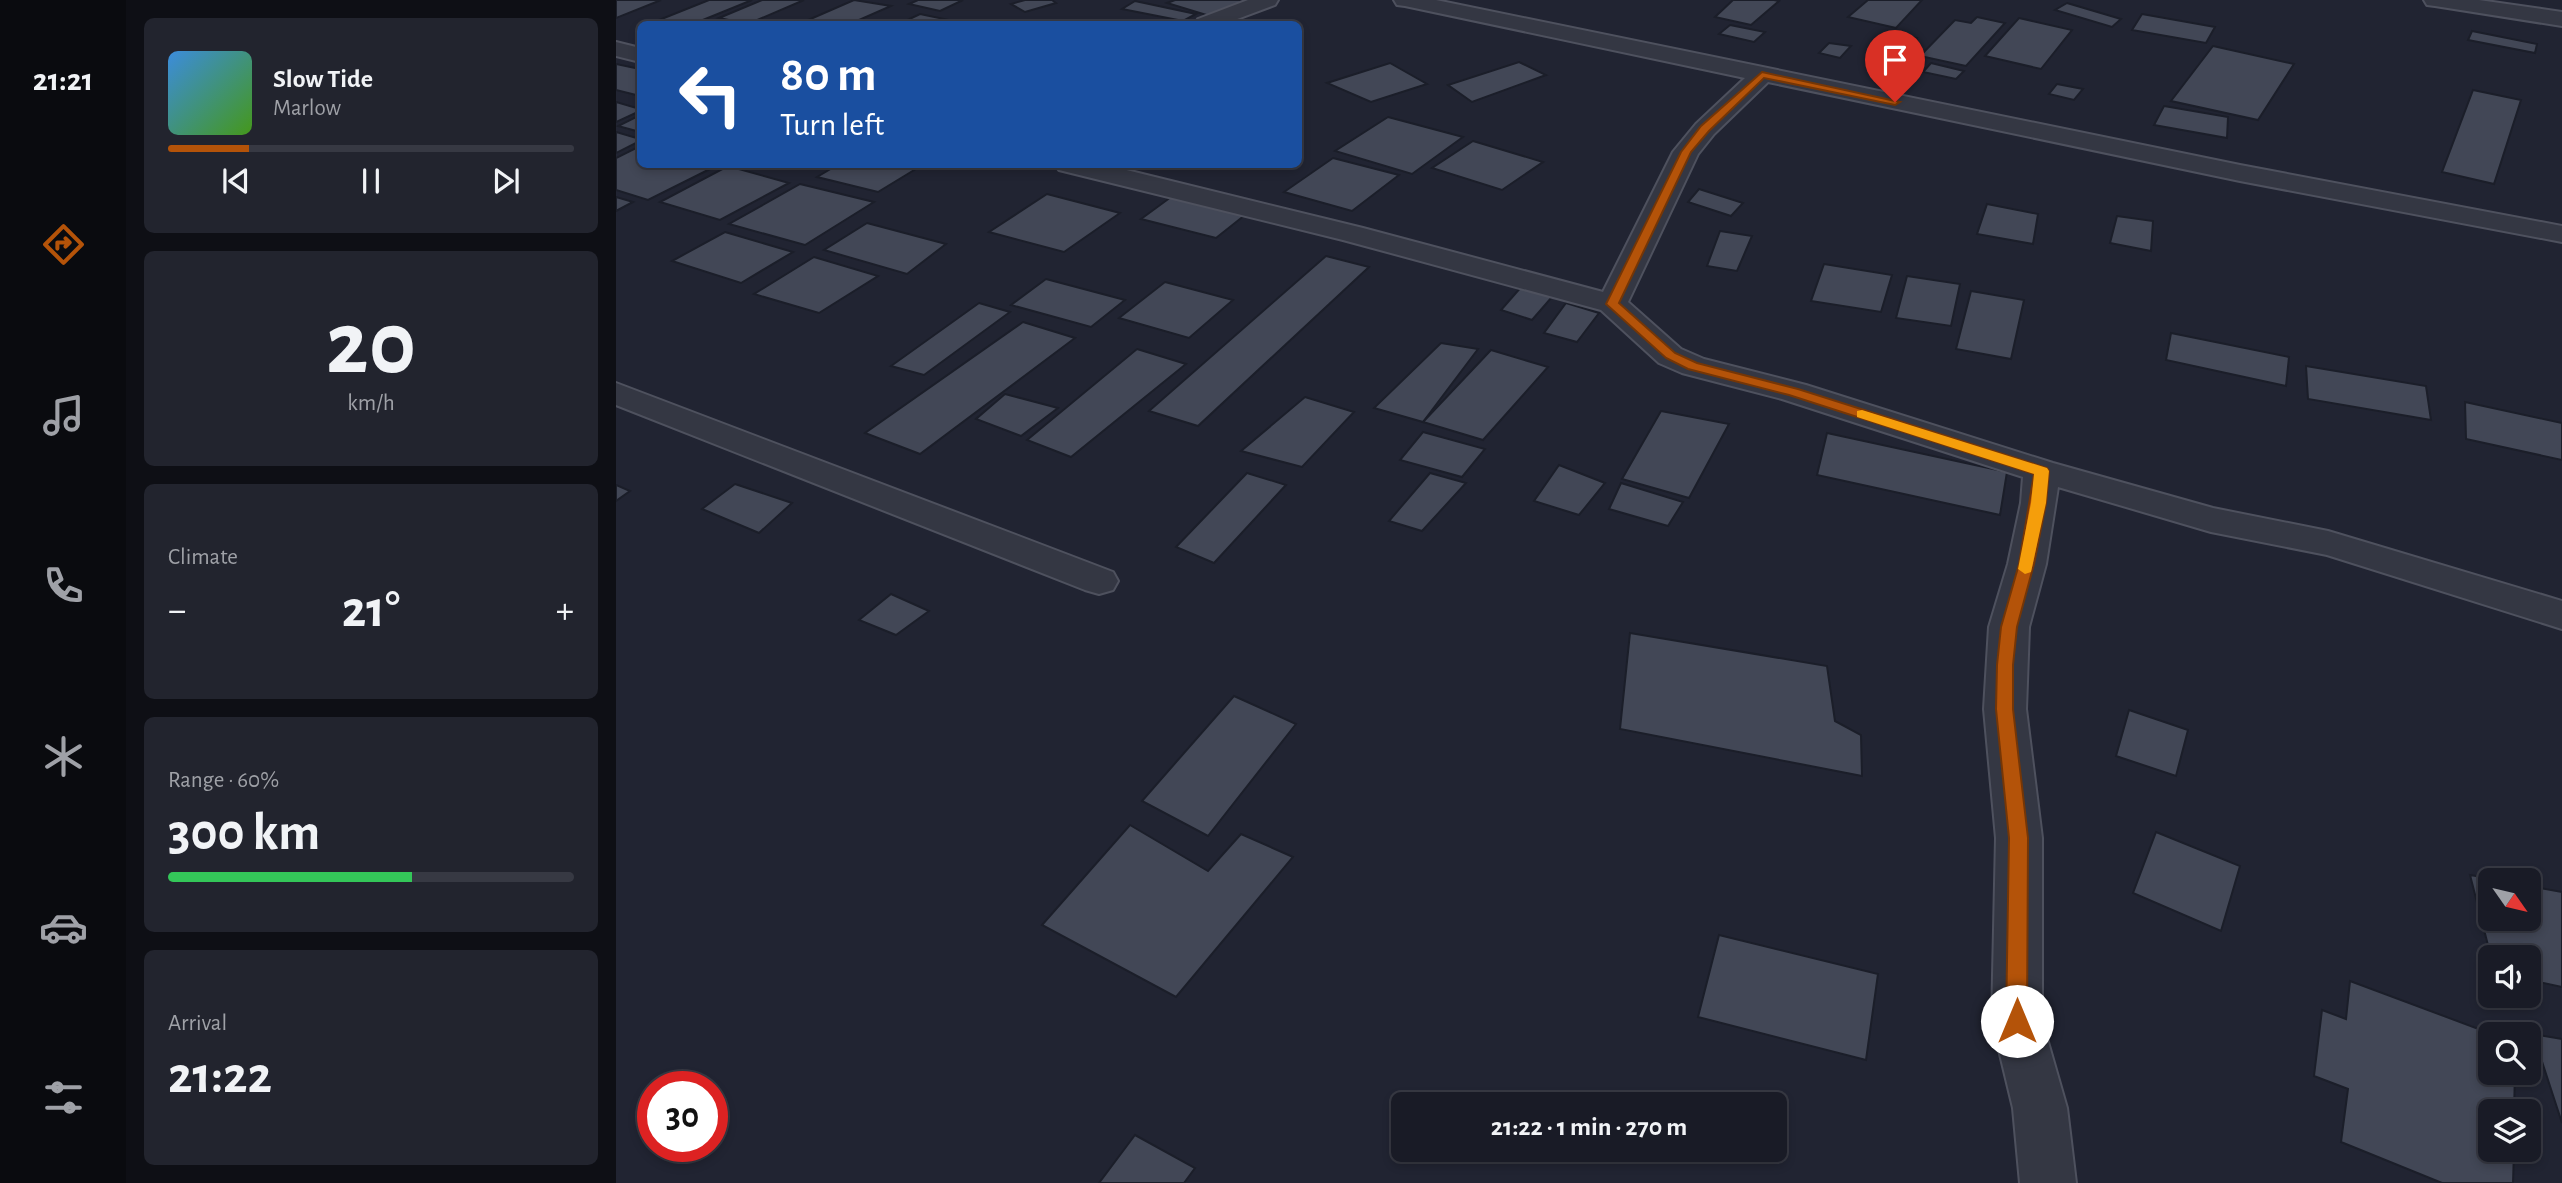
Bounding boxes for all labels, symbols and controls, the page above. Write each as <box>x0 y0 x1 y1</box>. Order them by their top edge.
pin <box>1865 30 1925 102</box>
icon: arrive <box>1876 41 1914 79</box>
icon: left <box>665 49 756 140</box>
text: 80 m <box>780 51 877 100</box>
text: 21:21 <box>33 64 93 96</box>
text: Slow Tide <box>273 66 373 92</box>
text: Marlow <box>273 97 341 120</box>
text: Turn left <box>780 109 884 141</box>
icon: previous <box>217 162 255 200</box>
icon: pause <box>352 162 390 200</box>
icon: next <box>487 162 525 200</box>
icon: directions <box>39 220 88 269</box>
text: 20 <box>326 299 416 390</box>
icon: music <box>39 391 88 440</box>
text: km/h <box>347 392 395 415</box>
text: Climate <box>168 546 238 569</box>
icon: phone <box>39 561 88 610</box>
text: 21° <box>342 584 400 636</box>
text: − <box>168 592 186 630</box>
text: + <box>556 592 574 630</box>
icon: climate <box>39 732 88 781</box>
text: Range · 60% <box>168 769 279 792</box>
text: 300 km <box>168 807 320 859</box>
north arrow <box>2478 868 2541 931</box>
map controls <box>2478 868 2541 1162</box>
icon: car <box>39 903 88 952</box>
button: sound <box>2478 945 2541 1008</box>
position arrow <box>1980 984 2054 1058</box>
text: Arrival <box>168 1012 227 1035</box>
button: search <box>2478 1022 2541 1085</box>
text: 21:22 <box>168 1050 272 1102</box>
speed limit sign: 30 <box>637 1071 728 1162</box>
icon: filters <box>39 1073 88 1122</box>
button: layers <box>2478 1099 2541 1162</box>
text: 21:22 · 1 min · 270 m <box>1491 1114 1687 1140</box>

